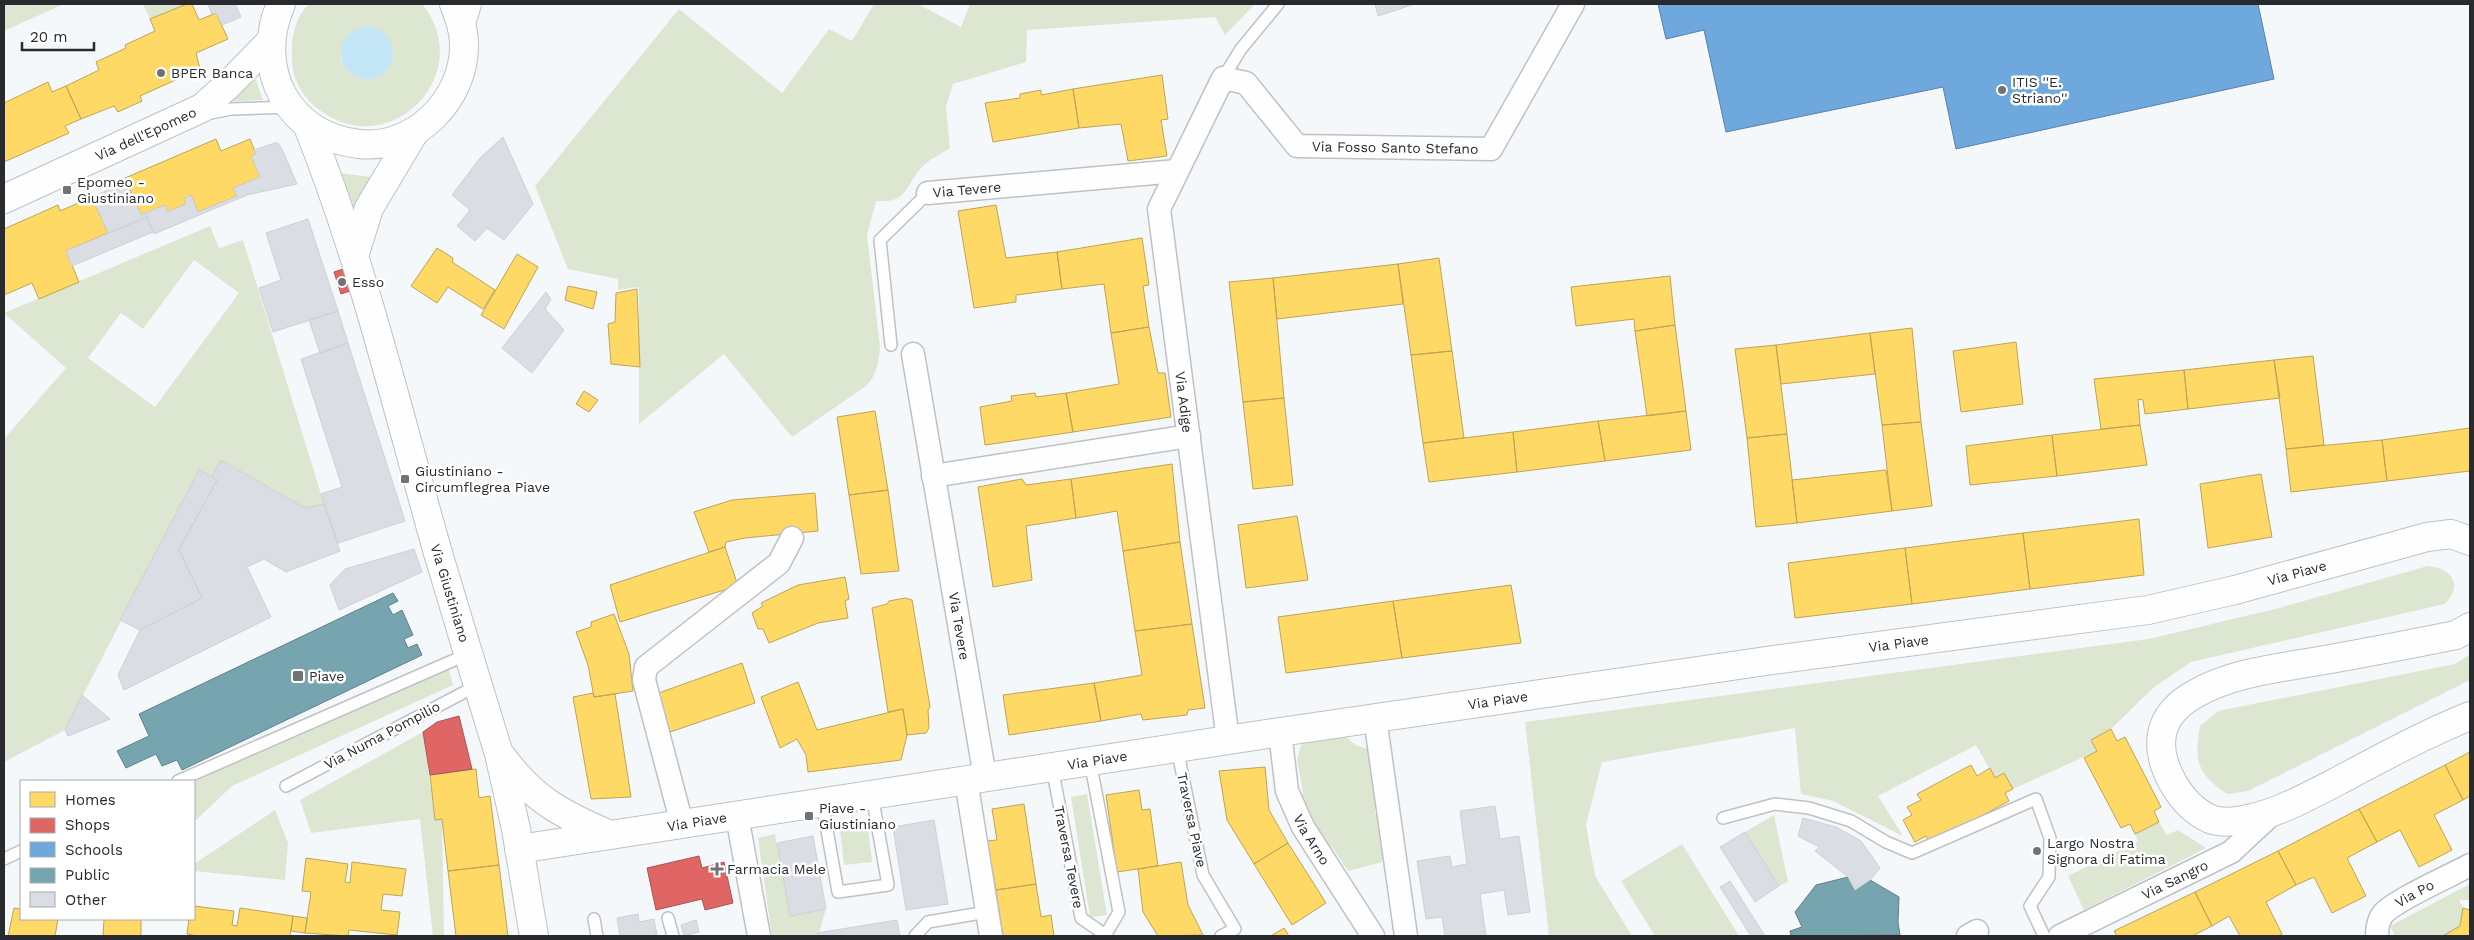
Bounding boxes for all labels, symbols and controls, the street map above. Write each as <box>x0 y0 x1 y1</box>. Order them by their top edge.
scale bar <box>22 20 95 52</box>
text: 20 m <box>30 28 68 46</box>
place label: BPER Banca <box>171 65 253 81</box>
marker: BPER Banca <box>155 67 167 79</box>
place label: ITIS ''E. Striano'' <box>2012 74 2068 106</box>
marker: ITIS ''E. Striano'' <box>1996 84 2008 96</box>
street label: Via dell'Epomeo <box>93 104 199 164</box>
street label: Via Fosso Santo Stefano <box>1312 138 1479 157</box>
place label: Epomeo - Giustiniano <box>77 174 154 206</box>
street label: Via Tevere <box>932 179 1002 201</box>
marker: Epomeo - Giustiniano <box>61 184 73 196</box>
place label: Esso <box>352 274 384 290</box>
marker: Esso <box>336 276 348 288</box>
street label: Via Adige <box>1172 370 1196 434</box>
place label: Giustiniano - Circumflegrea Piave <box>415 463 550 495</box>
marker: Giustiniano - Circumflegrea Piave <box>399 473 411 485</box>
street label: Via Giustiniano <box>427 542 473 644</box>
street label: Via Piave <box>2266 557 2328 589</box>
street label: Via Tevere <box>946 591 973 661</box>
street label: Via Piave <box>1868 631 1930 655</box>
place label: Piave <box>309 668 344 684</box>
marker: Piave <box>291 669 305 683</box>
street label: Via Piave <box>1467 688 1529 712</box>
street label: Via Numa Pompilio <box>321 698 443 772</box>
street label: Via Piave <box>1066 748 1128 773</box>
street label: Traversa Piave <box>1174 771 1210 869</box>
legend <box>20 780 195 920</box>
text: Homes <box>65 791 116 809</box>
place label: Piave - Giustiniano <box>819 800 896 832</box>
street label: Traversa Tevere <box>1051 804 1087 910</box>
street label: Via Piave <box>666 809 728 834</box>
marker: Piave - Giustiniano <box>803 810 815 822</box>
street label: Via Arno <box>1290 812 1333 868</box>
text: Shops <box>65 816 110 834</box>
place label: Largo Nostra Signora di Fatima <box>2047 835 2166 867</box>
text: Schools <box>65 841 123 859</box>
marker: Largo Nostra Signora di Fatima <box>2031 845 2043 857</box>
street label: Via Sangro <box>2139 857 2211 903</box>
place label: Farmacia Mele <box>727 861 826 877</box>
marker: Farmacia Mele <box>711 863 723 875</box>
text: Public <box>65 866 110 884</box>
street label: Via Po <box>2392 876 2437 911</box>
text: Other <box>65 891 107 909</box>

